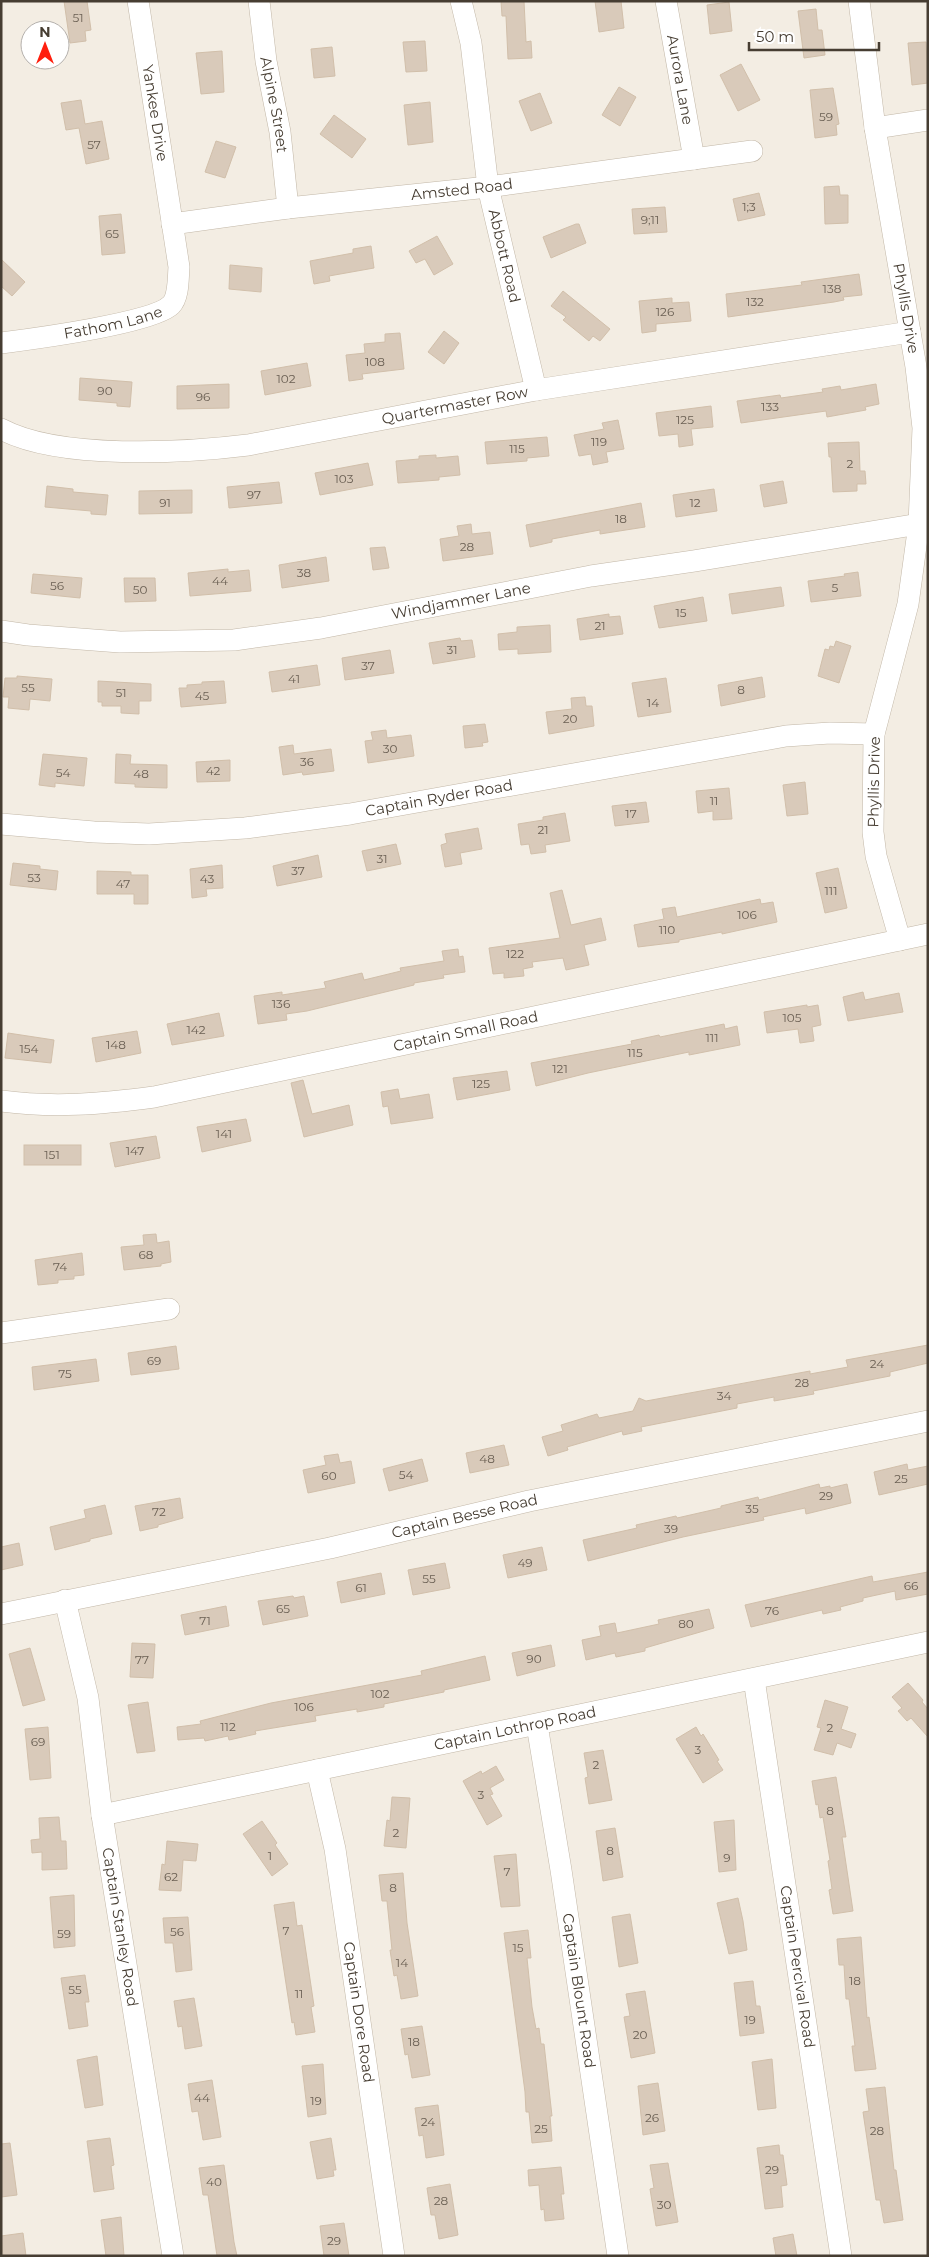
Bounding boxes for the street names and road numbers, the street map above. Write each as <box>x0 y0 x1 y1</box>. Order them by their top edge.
street label: Aurora Lane <box>663 33 698 126</box>
street label: Alpine Street <box>256 55 292 154</box>
street label: Yankee Drive <box>138 63 173 163</box>
street label: Amsted Road <box>410 174 514 204</box>
street label: Abbott Road <box>485 207 525 305</box>
street label: Phyllis Drive <box>889 262 924 355</box>
street label: Fathom Lane <box>62 302 165 343</box>
street label: Quartermaster Row <box>380 382 530 428</box>
street label: Windjammer Lane <box>390 578 532 623</box>
street label: Phyllis Drive <box>863 736 884 828</box>
street label: Captain Ryder Road <box>364 775 514 820</box>
street label: Captain Small Road <box>391 1006 540 1055</box>
street label: Captain Besse Road <box>390 1489 539 1542</box>
street label: Captain Lothrop Road <box>432 1702 598 1754</box>
street label: Captain Stanley Road <box>98 1846 143 2008</box>
street label: Captain Percival Road <box>776 1884 820 2049</box>
street label: Captain Blount Road <box>558 1912 600 2070</box>
street label: Captain Dore Road <box>340 1940 379 2084</box>

